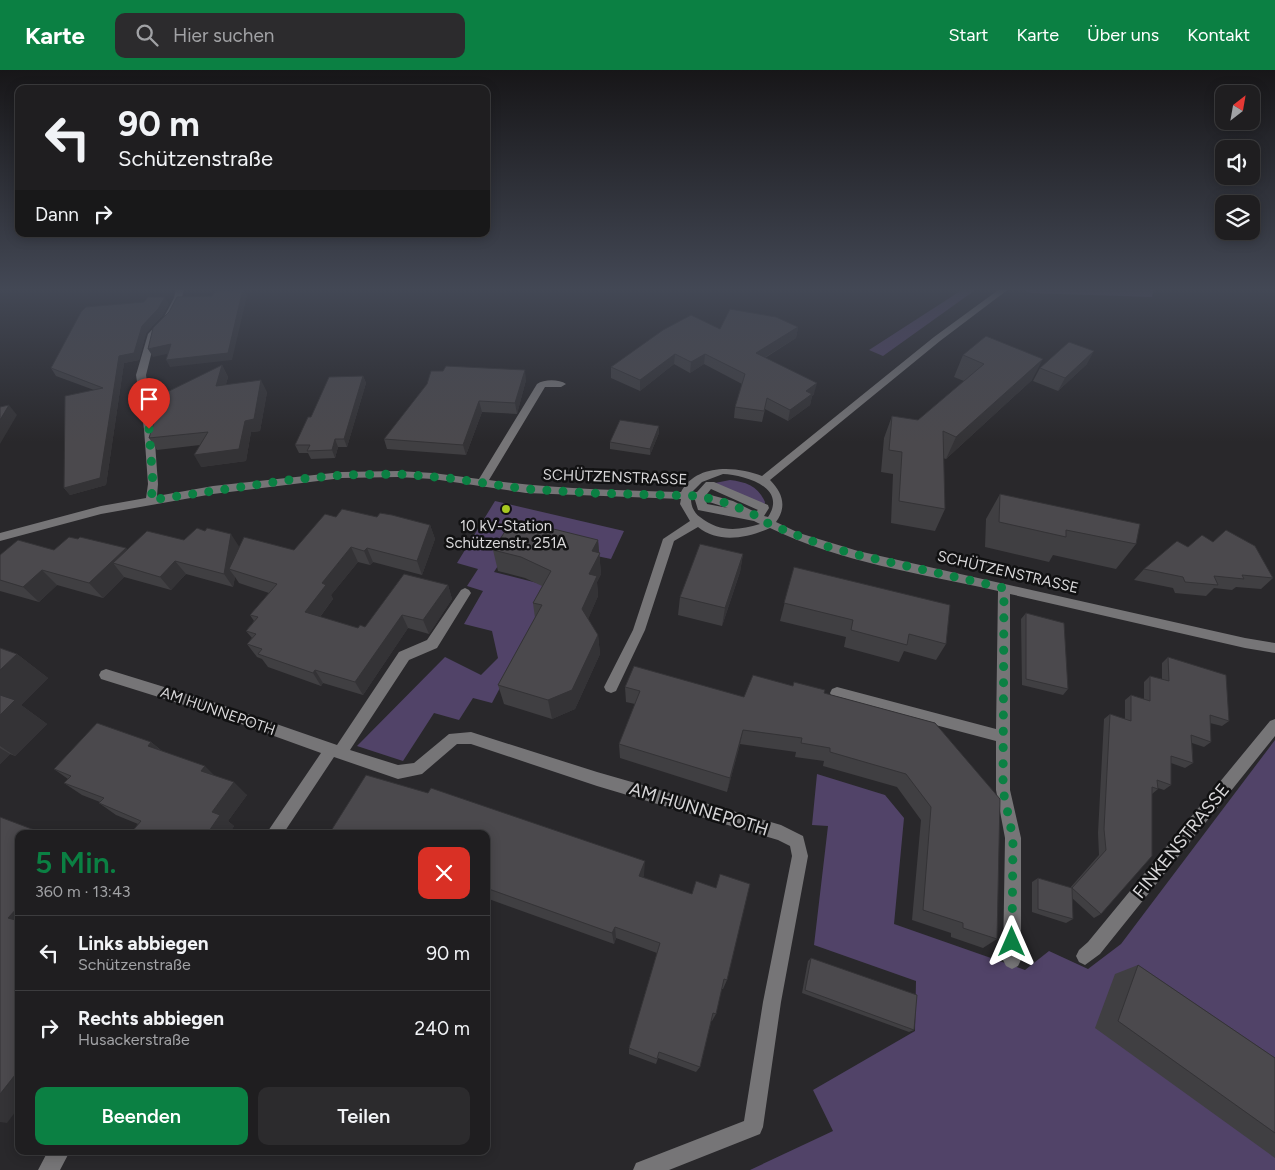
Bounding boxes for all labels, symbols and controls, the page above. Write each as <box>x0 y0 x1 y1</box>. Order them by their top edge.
search box <box>115 13 465 58</box>
text: Karte <box>25 21 85 50</box>
icon: search <box>133 21 161 49</box>
text: Hier suchen <box>173 24 274 47</box>
text: Start <box>949 24 988 46</box>
text: Karte <box>1016 24 1059 46</box>
text: Über uns <box>1087 24 1159 46</box>
text: Kontakt <box>1187 24 1250 46</box>
north arrow <box>1215 85 1260 130</box>
map controls <box>1215 85 1260 240</box>
text: 90 m <box>118 103 200 145</box>
icon: left <box>35 105 100 170</box>
button: sound <box>1215 140 1260 185</box>
text: Schützenstraße <box>118 145 273 172</box>
button: layers <box>1215 195 1260 240</box>
icon: right <box>89 200 117 228</box>
text: Dann <box>35 203 79 226</box>
pin <box>128 378 170 429</box>
icon: arrive <box>135 385 163 413</box>
street label: SCHÜTZENSTRASSE <box>542 465 688 489</box>
marker: 10 kV-Station Schützenstr. 251A <box>500 503 512 515</box>
place label: 10 kV-Station Schützenstr. 251A <box>445 517 567 552</box>
street label: SCHÜTZENSTRASSE <box>936 547 1080 597</box>
street label: AM HUNNEPOTH <box>158 683 278 739</box>
street label: AM HUNNEPOTH <box>627 777 771 841</box>
street label: FINKENSTRASSE <box>1128 779 1234 903</box>
text: 5 Min. <box>35 844 117 881</box>
button: close <box>418 847 470 899</box>
text: 360 m · 13:43 <box>35 882 131 901</box>
position arrow <box>985 915 1037 967</box>
text: Links abbiegen <box>78 932 209 955</box>
icon: left <box>35 939 63 967</box>
text: 90 m <box>426 942 470 965</box>
text: Schützenstraße <box>78 955 191 974</box>
text: Rechts abbiegen <box>78 1007 224 1030</box>
icon: right <box>35 1014 63 1042</box>
text: 240 m <box>415 1017 470 1040</box>
text: Husackerstraße <box>78 1030 190 1049</box>
button: Beenden <box>35 1087 248 1145</box>
button: Teilen <box>258 1087 470 1145</box>

